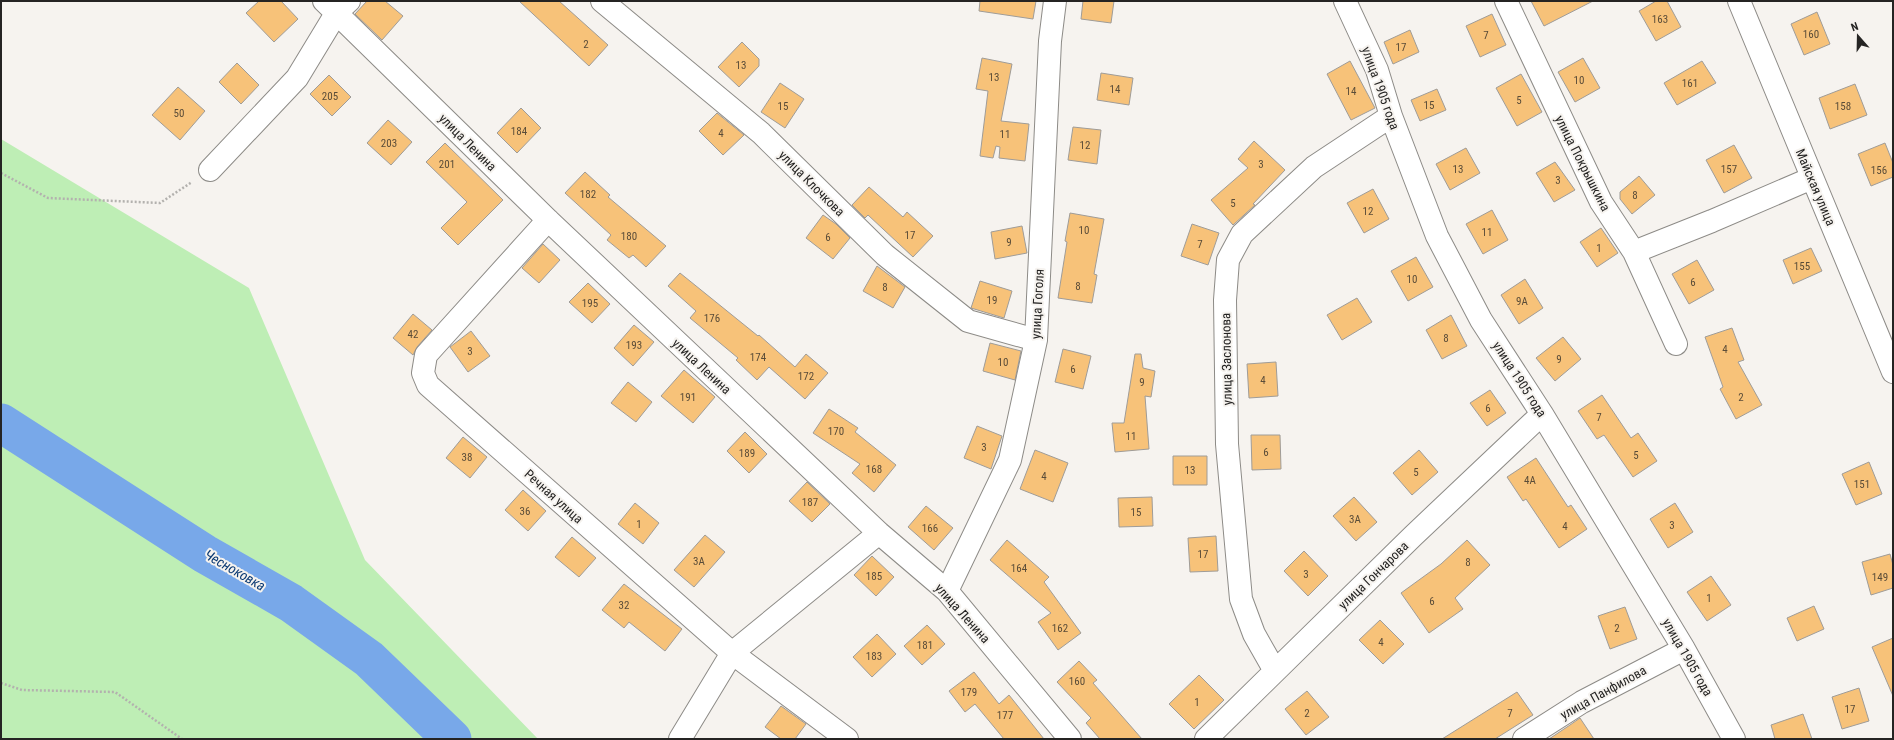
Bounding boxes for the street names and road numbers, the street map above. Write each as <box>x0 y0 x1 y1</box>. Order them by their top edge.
street label: улица 1905 года <box>1359 45 1402 132</box>
street label: улица Ленина <box>436 111 499 174</box>
street label: улица Покрышкина <box>1552 113 1613 214</box>
street label: улица Клочкова <box>776 147 848 219</box>
street label: Майская улица <box>1793 147 1838 228</box>
street label: улица Гоголя <box>1028 269 1047 339</box>
street label: улица Заслонова <box>1218 313 1235 405</box>
street label: улица Ленина <box>669 335 734 397</box>
street label: улица 1905 года <box>1490 339 1550 420</box>
street label: Речная улица <box>522 466 586 526</box>
street label: улица Гончарова <box>1335 538 1411 612</box>
street label: улица Ленина <box>932 581 993 646</box>
street label: улица 1905 года <box>1659 616 1716 699</box>
street label: улица Панфилова <box>1558 663 1649 722</box>

